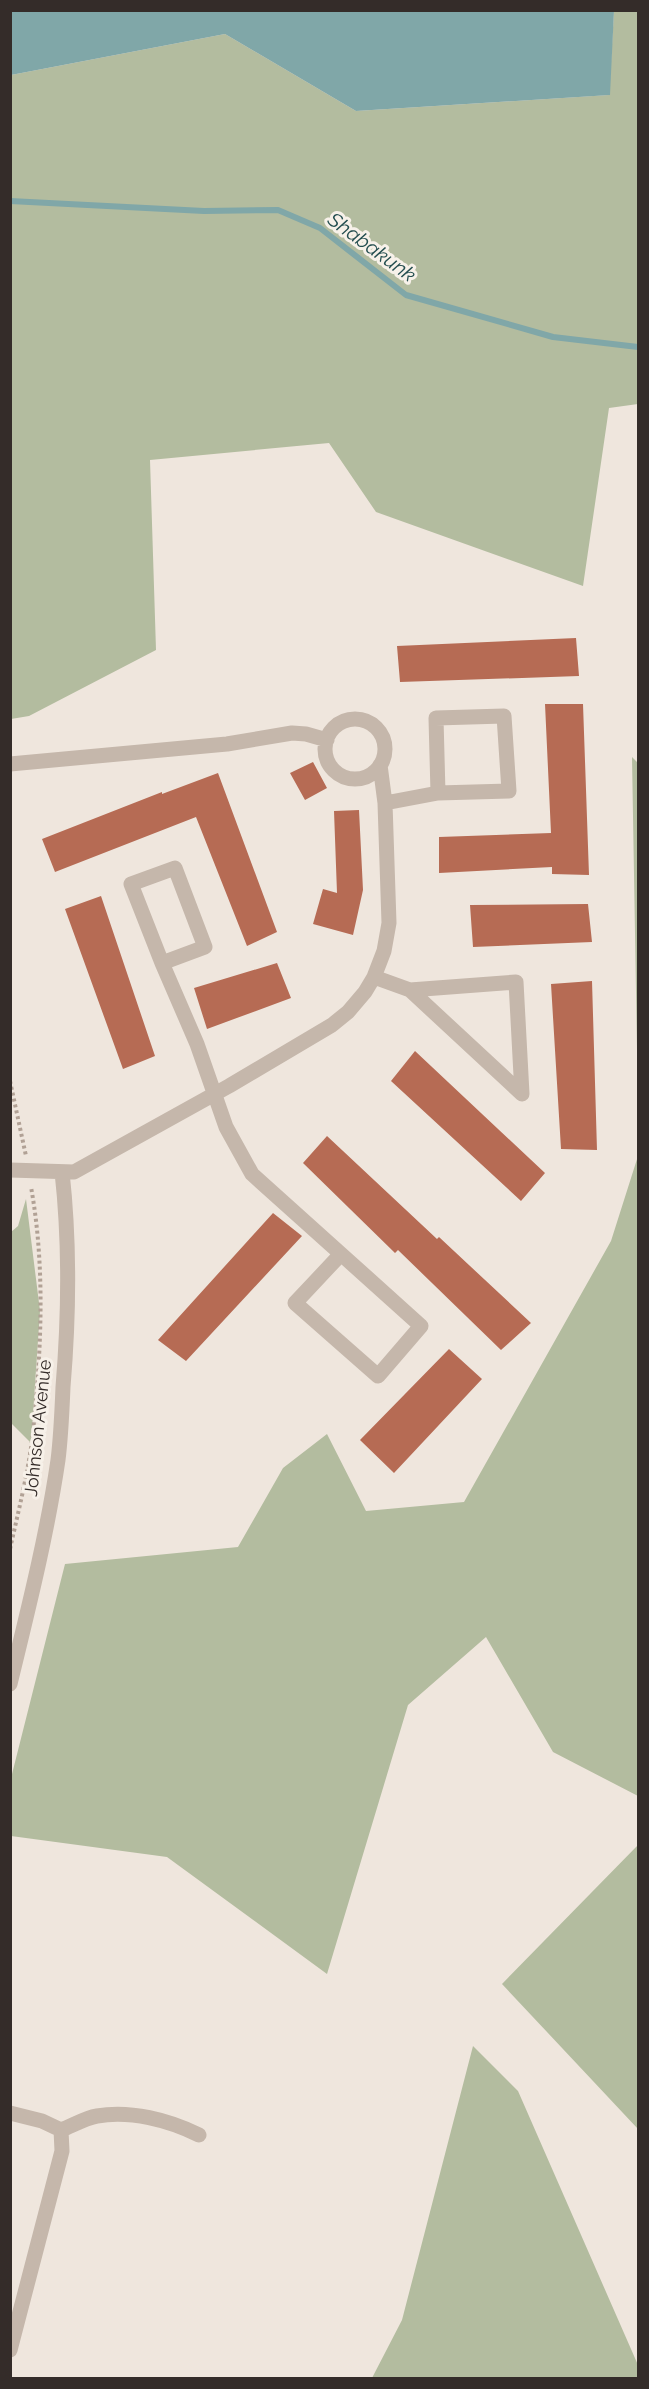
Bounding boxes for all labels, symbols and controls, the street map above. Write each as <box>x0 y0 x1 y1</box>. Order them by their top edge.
water label: Shabakunk <box>323 207 421 287</box>
street label: Johnson Avenue <box>20 1358 55 1497</box>

